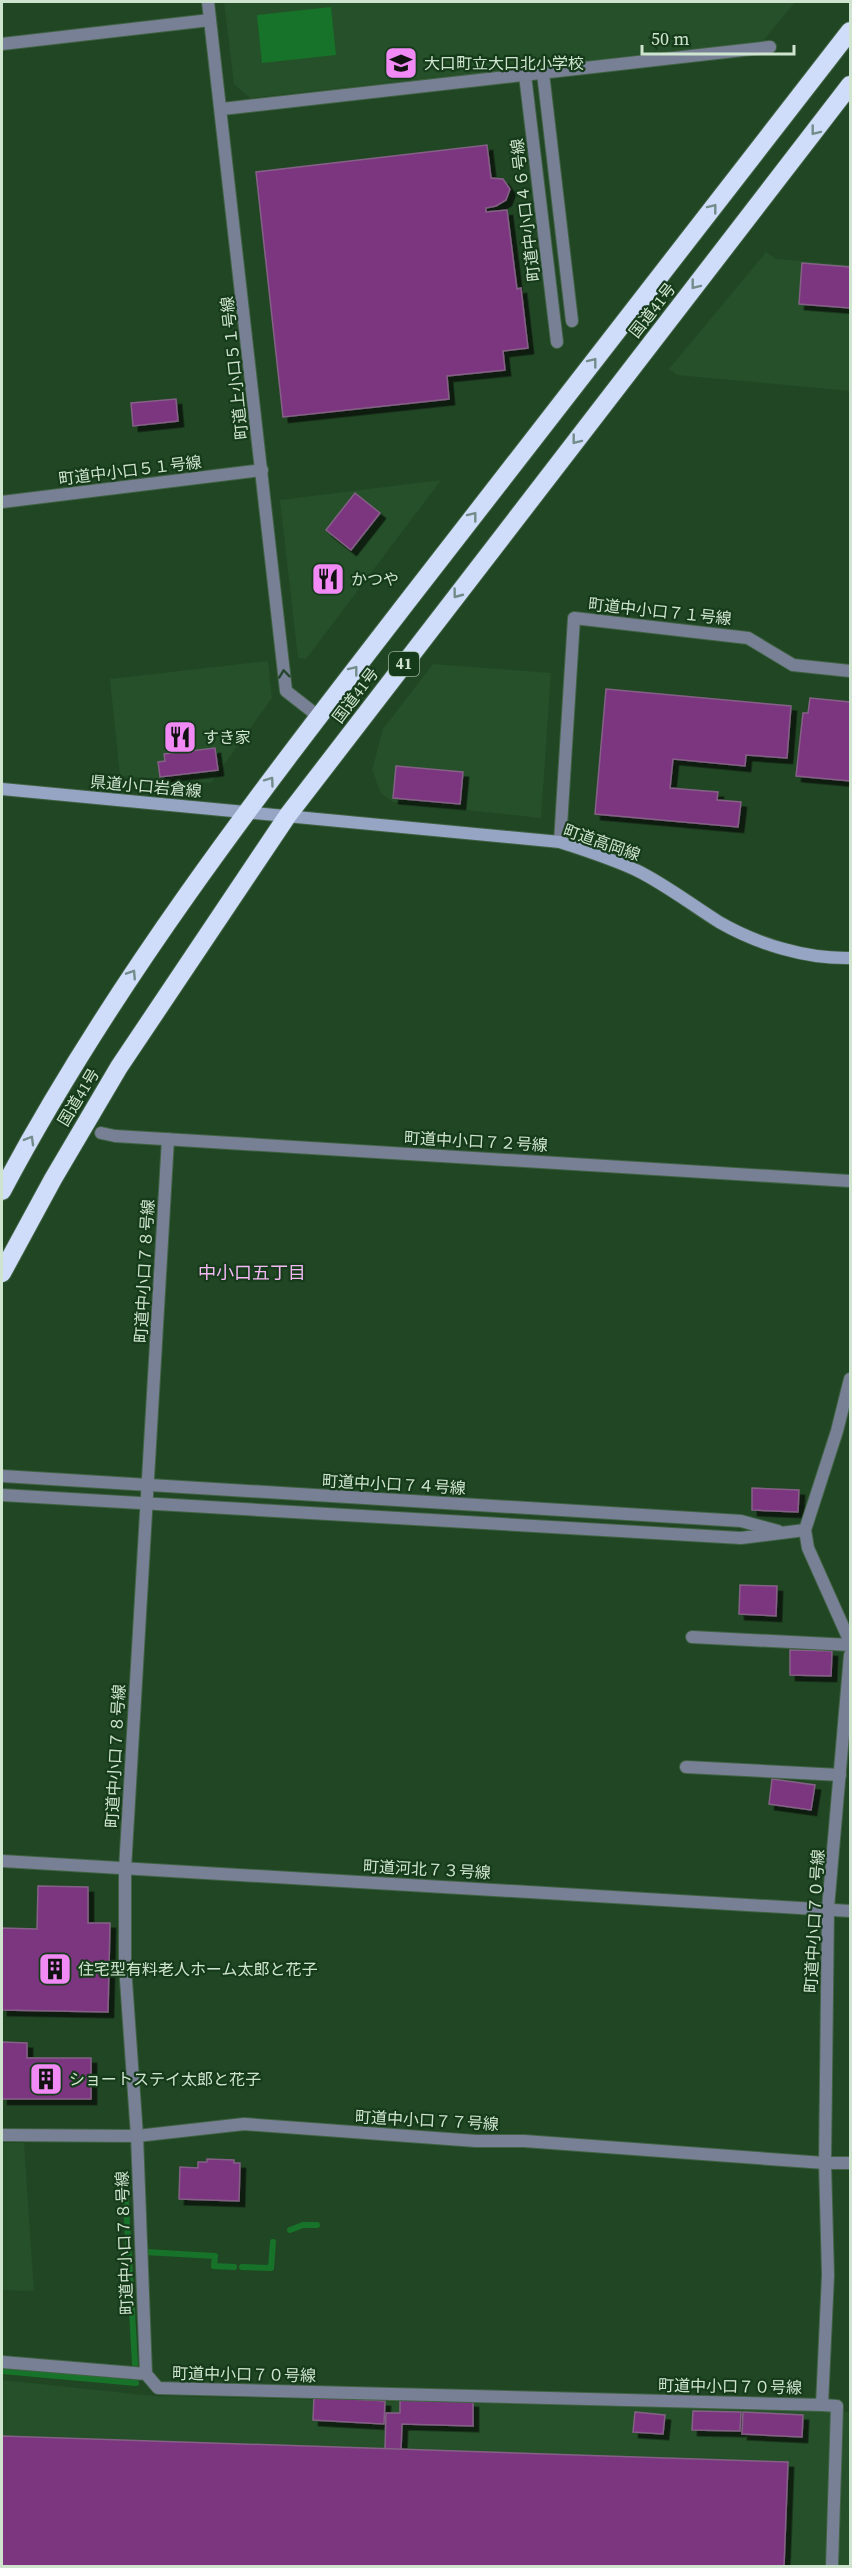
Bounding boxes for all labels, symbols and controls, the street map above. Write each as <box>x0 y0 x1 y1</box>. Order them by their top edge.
scale bar <box>642 18 794 56</box>
text: 50 m <box>651 26 689 51</box>
school or university icon: 大口町立大口北小学校 <box>383 45 419 81</box>
place label: 大口町立大口北小学校 <box>424 52 584 74</box>
one-way arrow <box>811 125 822 136</box>
street label: 町道中小口４６号線 <box>505 137 545 283</box>
one-way arrow <box>705 204 716 215</box>
street label: 国道41号 <box>624 278 680 342</box>
one-way arrow <box>692 279 703 290</box>
street label: 町道上小口５１号線 <box>216 295 252 441</box>
one-way arrow <box>586 358 597 369</box>
one-way arrow <box>572 433 583 444</box>
street label: 町道中小口５１号線 <box>57 450 203 490</box>
one-way arrow <box>466 512 477 523</box>
restaurant icon: かつや <box>310 561 346 597</box>
place label: かつや <box>351 568 399 590</box>
one-way arrow <box>453 587 464 598</box>
street label: 町道中小口７１号線 <box>587 593 733 629</box>
road number: 41 <box>389 652 419 676</box>
street label: 国道41号 <box>327 663 383 727</box>
one-way arrow <box>347 666 358 677</box>
one-way arrow <box>278 669 291 679</box>
restaurant icon: すき家 <box>162 719 198 755</box>
place label: すき家 <box>203 726 251 748</box>
street label: 県道小口岩倉線 <box>89 770 203 802</box>
one-way arrow <box>263 777 274 788</box>
street label: 町道高岡線 <box>561 819 643 865</box>
one-way arrow <box>125 969 136 980</box>
street label: 国道41号 <box>52 1064 104 1130</box>
street label: 町道中小口７２号線 <box>404 1126 548 1156</box>
one-way arrow <box>23 1136 34 1146</box>
street label: 町道中小口７８号線 <box>129 1199 159 1343</box>
district label: 中小口五丁目 <box>198 1260 306 1285</box>
street label: 町道中小口７４号線 <box>322 1469 466 1499</box>
street label: 町道中小口７８号線 <box>100 1684 130 1828</box>
street label: 町道中小口７０号線 <box>799 1849 829 1993</box>
street label: 町道河北７３号線 <box>363 1855 491 1883</box>
building icon: 住宅型有料老人ホーム太郎と花子 <box>37 1951 73 1987</box>
place label: 住宅型有料老人ホーム太郎と花子 <box>78 1958 318 1980</box>
building icon: ショートステイ太郎と花子 <box>28 2061 64 2097</box>
place label: ショートステイ太郎と花子 <box>69 2068 261 2090</box>
street label: 町道中小口７７号線 <box>355 2105 499 2135</box>
street label: 町道中小口７８号線 <box>110 2171 138 2315</box>
street label: 町道中小口７０号線 <box>172 2362 316 2386</box>
street label: 町道中小口７０号線 <box>658 2374 802 2398</box>

